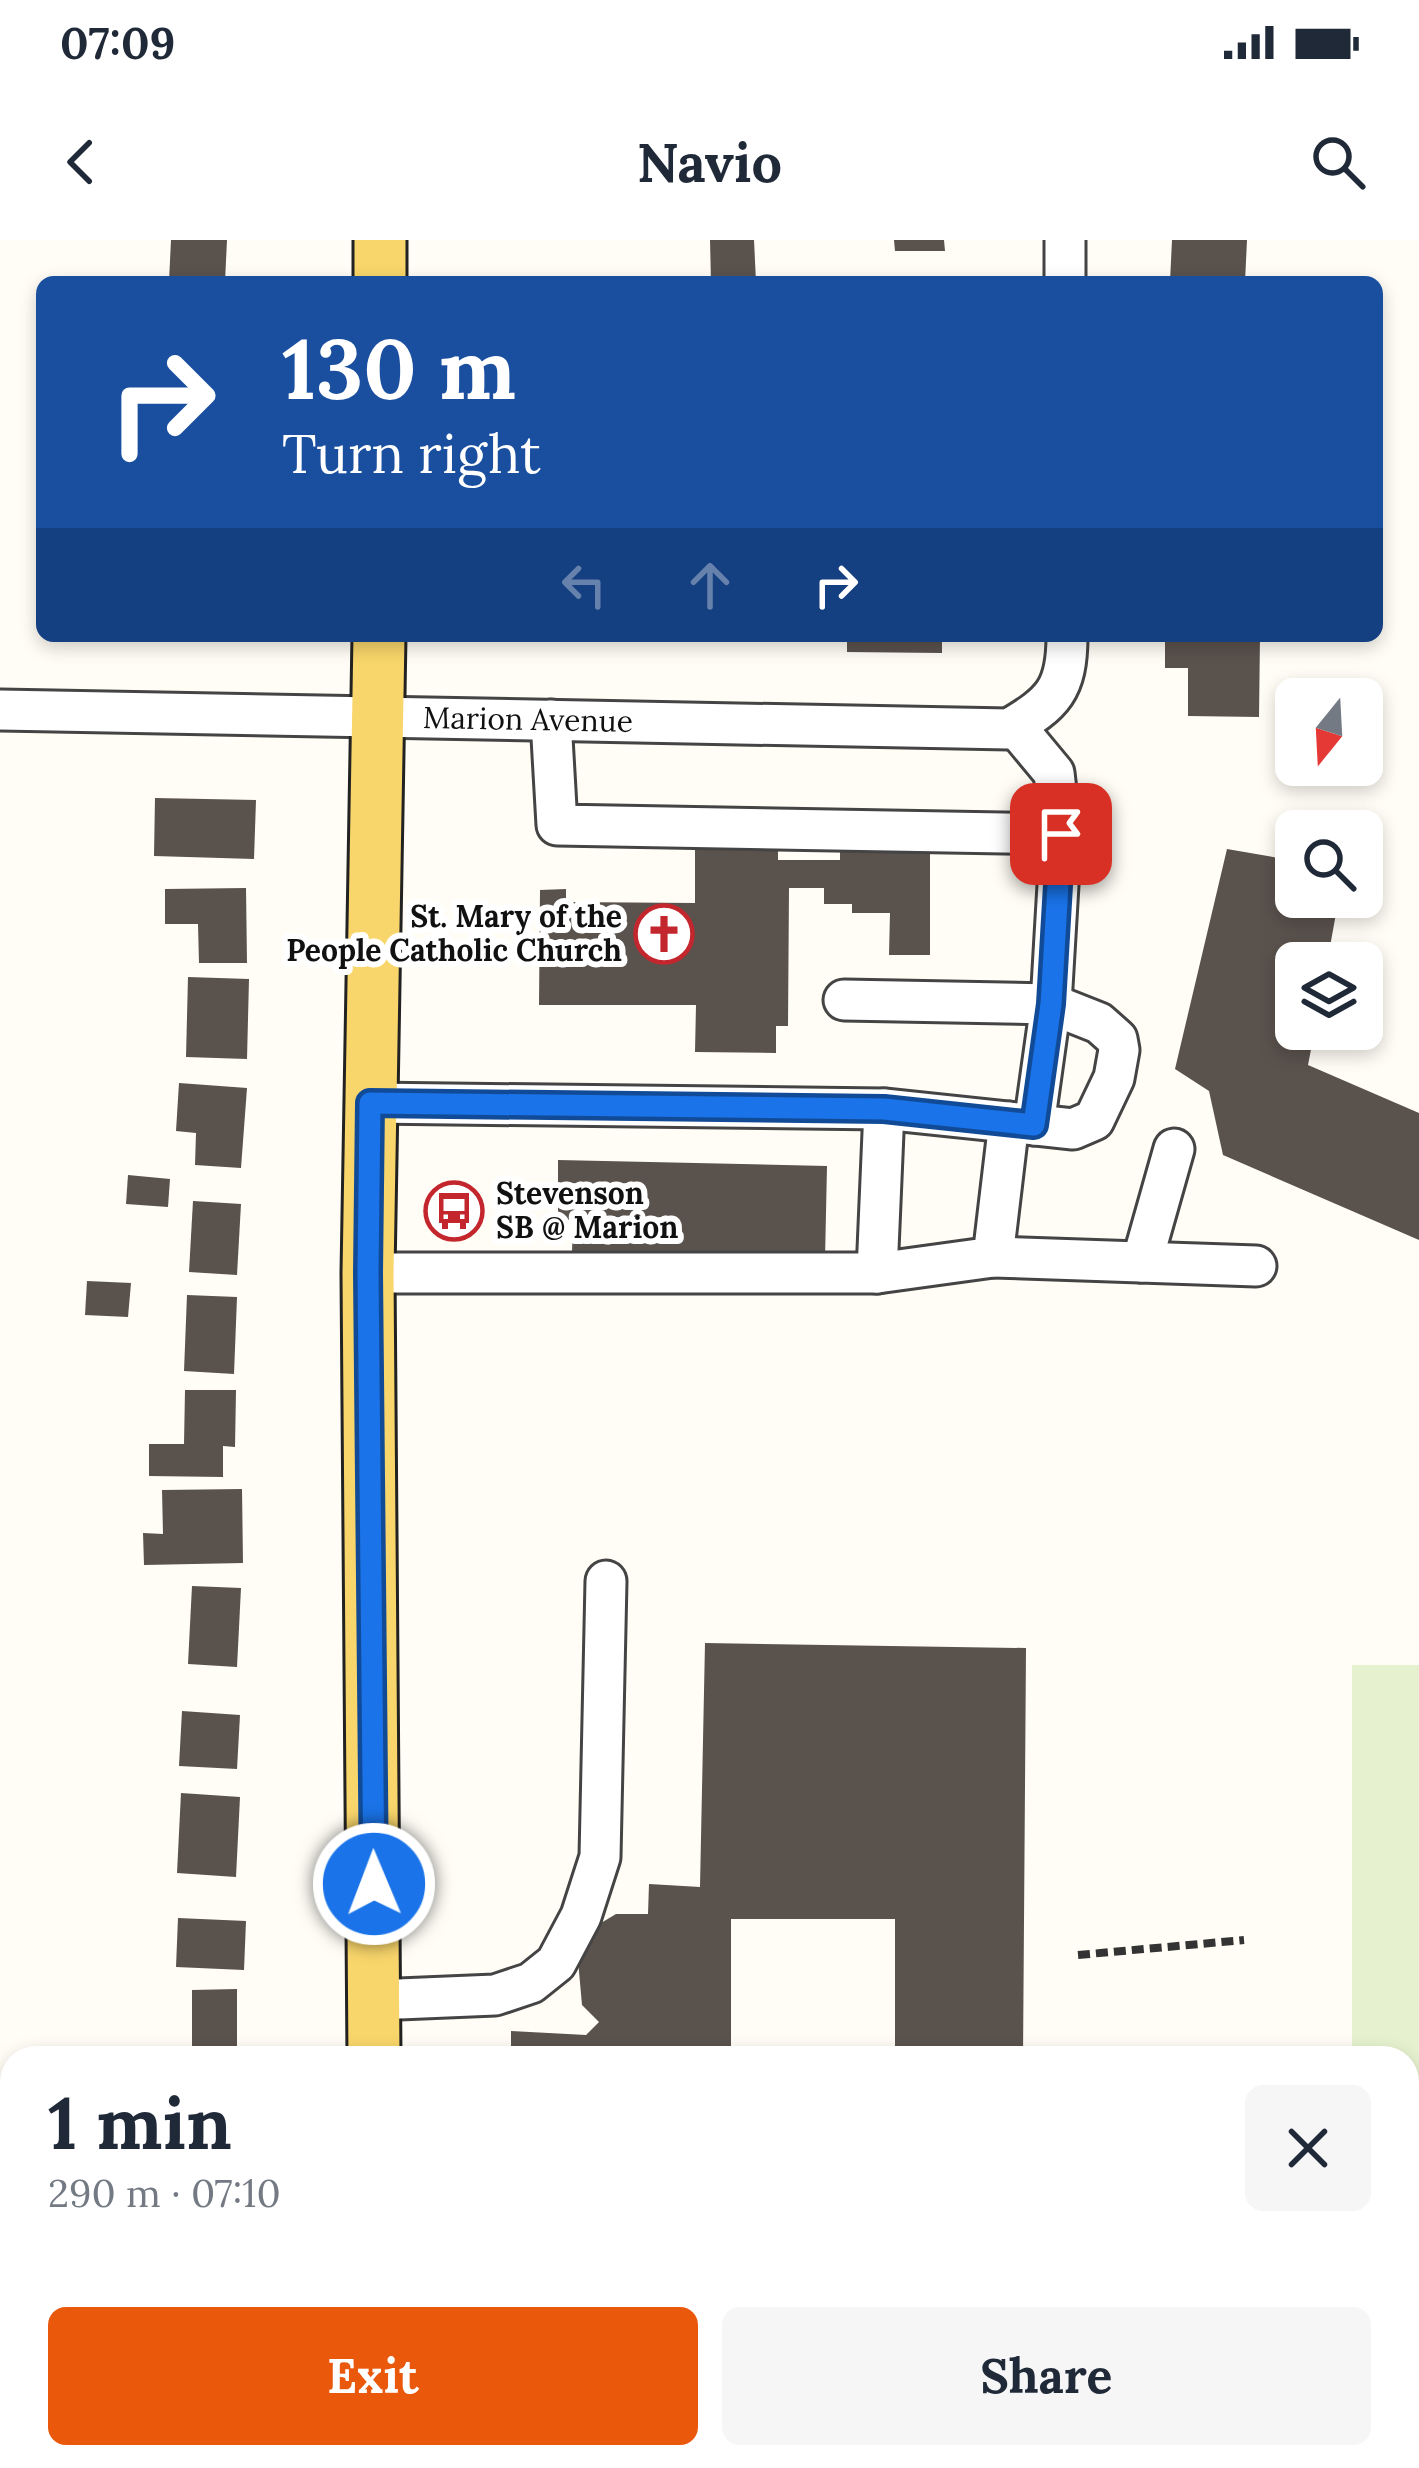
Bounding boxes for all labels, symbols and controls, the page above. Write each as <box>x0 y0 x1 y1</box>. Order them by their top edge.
text: 07:09 <box>60 14 176 71</box>
text: Navio <box>637 128 782 197</box>
icon: back <box>48 129 114 195</box>
icon: search <box>1305 129 1371 195</box>
text: 130 m <box>282 314 516 422</box>
icon: right <box>84 324 240 480</box>
text: Turn right <box>282 419 541 488</box>
icon: left <box>551 552 617 618</box>
icon: ahead <box>677 552 743 618</box>
icon: right <box>803 552 869 618</box>
north arrow <box>1275 678 1383 786</box>
map controls <box>1275 678 1383 1050</box>
street label: Marion Avenue <box>423 698 633 740</box>
pin <box>1010 783 1112 885</box>
icon: arrive <box>1028 801 1094 867</box>
button: search <box>1275 810 1383 918</box>
place label: St. Mary of the People Catholic Church <box>286 897 622 969</box>
church icon: St. Mary of the People Catholic Church <box>633 903 695 965</box>
button: layers <box>1275 942 1383 1050</box>
place label: Stevenson SB @ Marion <box>496 1174 678 1246</box>
bus stop icon: Stevenson SB @ Marion <box>423 1180 485 1242</box>
position arrow <box>311 1821 437 1947</box>
text: 1 min <box>48 2077 232 2169</box>
button: close <box>1245 2085 1371 2211</box>
text: 290 m · 07:10 <box>48 2168 281 2218</box>
button: Exit <box>48 2307 698 2445</box>
button: Share <box>722 2307 1371 2445</box>

